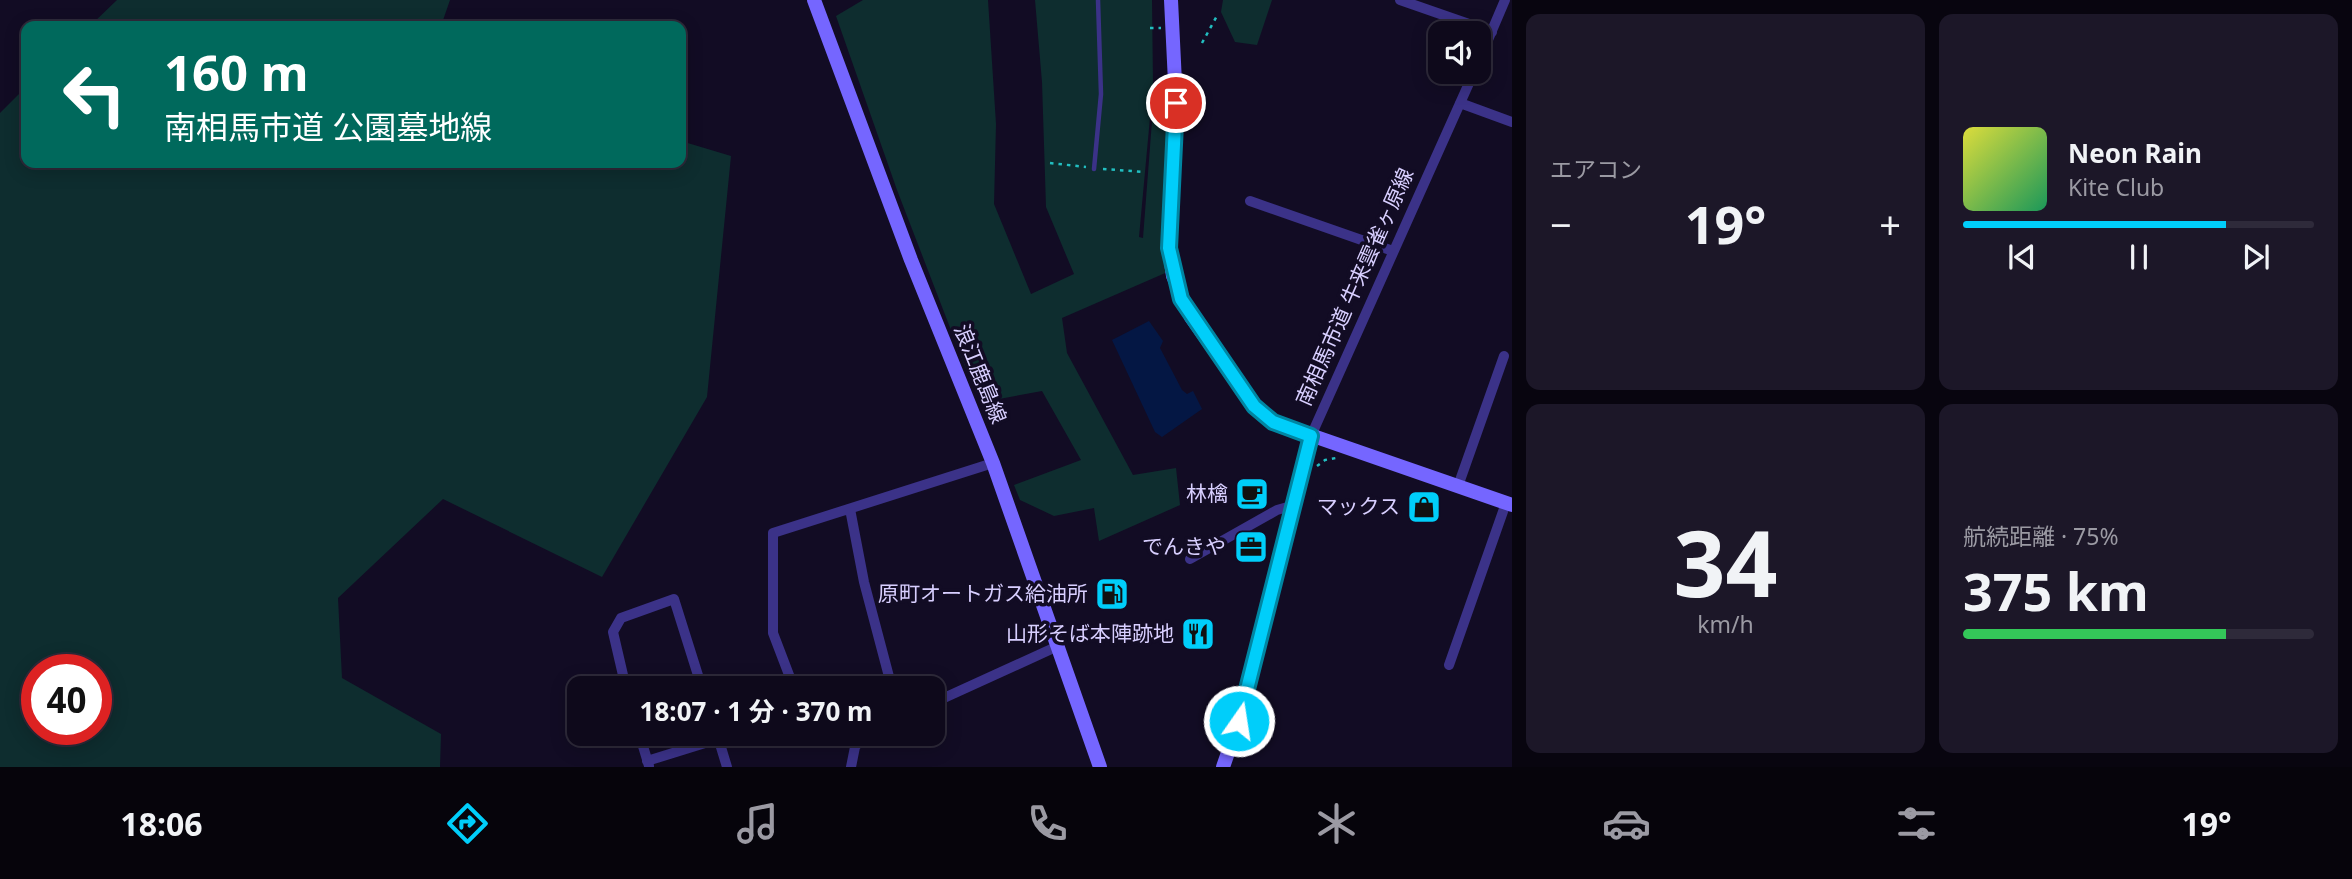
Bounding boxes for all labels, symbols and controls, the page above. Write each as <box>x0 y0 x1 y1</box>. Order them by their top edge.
map controls <box>1428 21 1491 84</box>
button: sound <box>1428 21 1491 84</box>
text: 160 m <box>164 39 309 105</box>
icon: left <box>49 49 140 140</box>
pin <box>1146 73 1206 133</box>
icon: arrive <box>1157 84 1195 122</box>
text: 南相馬市道 公園墓地線 <box>164 105 492 148</box>
text: Neon Rain <box>2068 135 2202 171</box>
text: エアコン <box>1550 153 1642 185</box>
street label: 南相馬市道 牛来雲雀ヶ原線 <box>1289 163 1419 410</box>
text: Kite Club <box>2068 171 2164 203</box>
text: 19° <box>1685 188 1766 259</box>
text: − <box>1550 198 1572 250</box>
text: + <box>1879 198 1901 250</box>
icon: previous <box>2003 238 2041 276</box>
icon: pause <box>2120 238 2158 276</box>
icon: next <box>2237 238 2275 276</box>
street label: 浪江鹿島線 <box>948 320 1014 428</box>
cafe icon: 林檎 <box>1233 475 1271 513</box>
place label: 林檎 <box>1186 479 1228 507</box>
shop icon: マックス <box>1405 488 1443 526</box>
place label: マックス <box>1317 492 1400 520</box>
text: 34 <box>1673 500 1778 624</box>
text: 航続距離 · 75% <box>1963 520 2119 552</box>
office icon: でんきや <box>1232 528 1270 566</box>
place label: でんきや <box>1142 532 1226 560</box>
text: 375 km <box>1963 555 2149 626</box>
fuel station icon: 原町オートガス給油所 <box>1093 575 1131 613</box>
place label: 原町オートガス給油所 <box>878 579 1088 607</box>
text: km/h <box>1697 608 1754 640</box>
restaurant icon: 山形そば本陣跡地 <box>1179 615 1217 653</box>
place label: 山形そば本陣跡地 <box>1006 619 1174 647</box>
speed limit sign: 40 <box>21 654 112 745</box>
position arrow <box>1202 684 1276 758</box>
text: 18:07 · 1 分 · 370 m <box>640 693 872 729</box>
icon: directions <box>443 799 492 848</box>
icon: music <box>733 799 782 848</box>
icon: phone <box>1023 799 1072 848</box>
icon: climate <box>1312 799 1361 848</box>
icon: car <box>1602 799 1651 848</box>
icon: filters <box>1892 799 1941 848</box>
text: 18:06 <box>120 802 203 845</box>
text: 19° <box>2181 802 2232 845</box>

